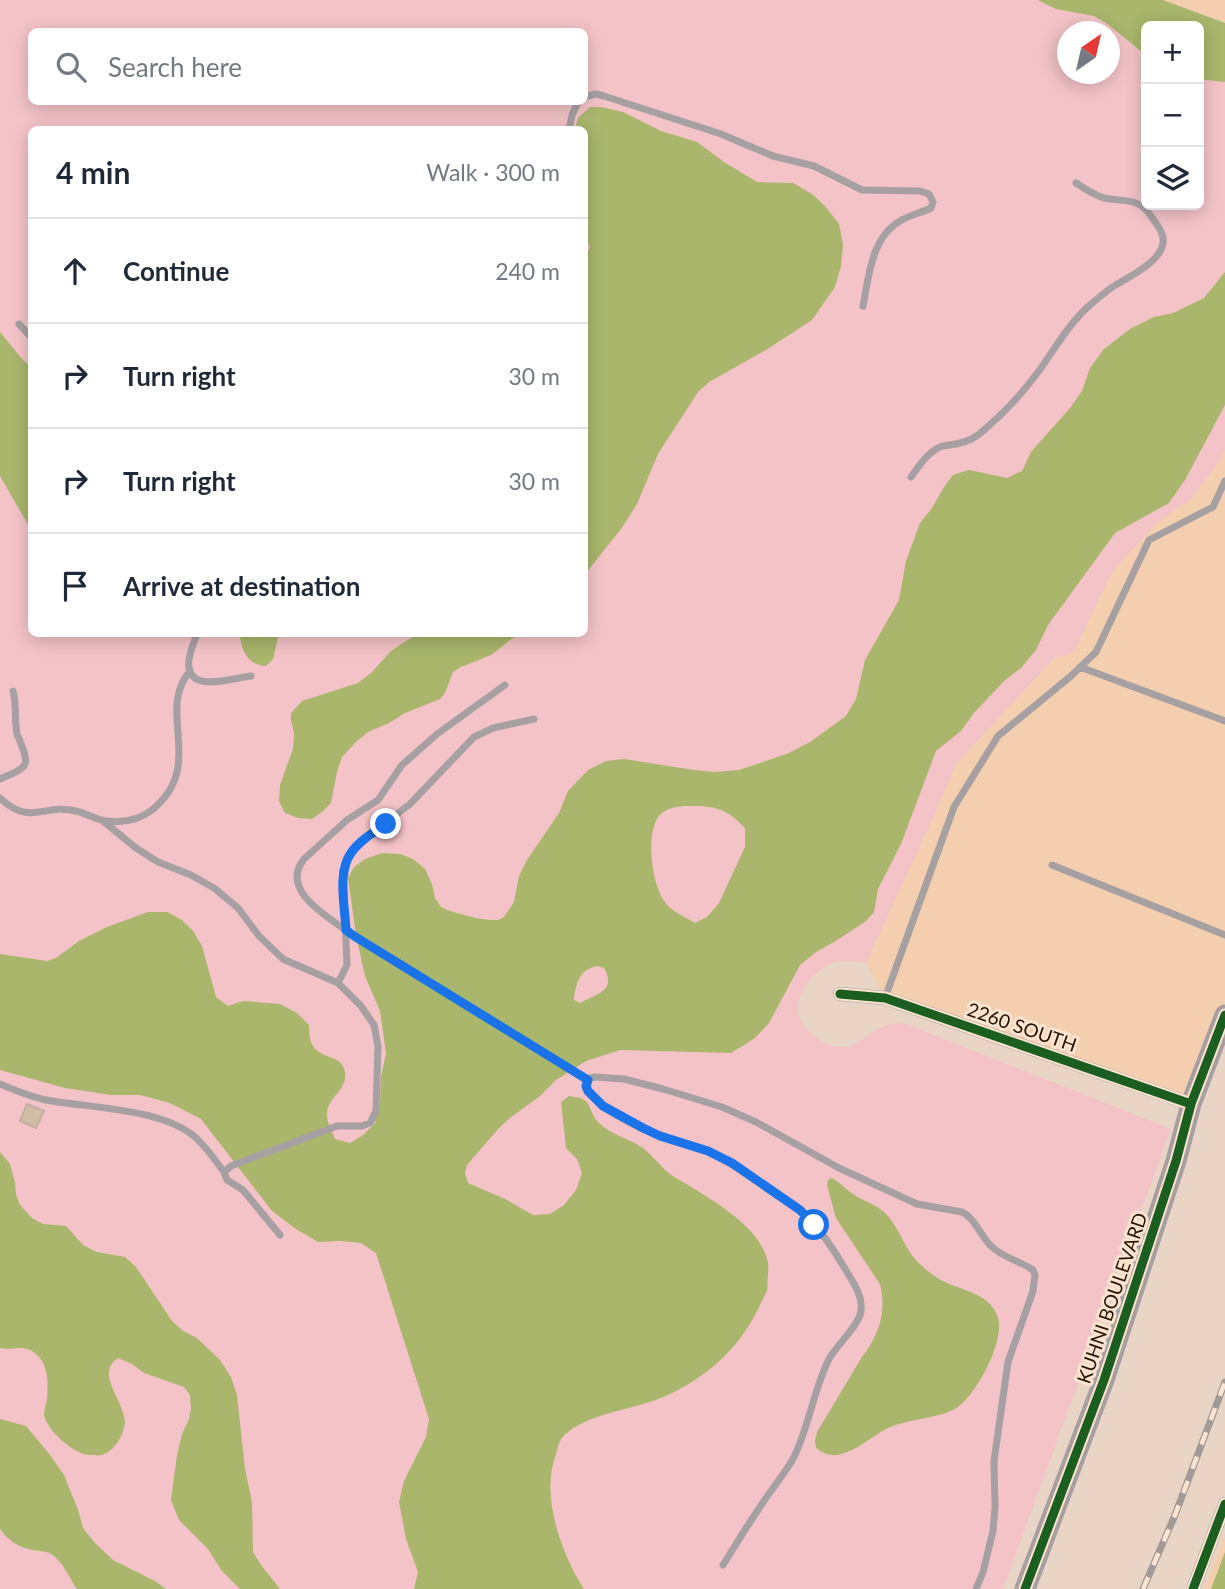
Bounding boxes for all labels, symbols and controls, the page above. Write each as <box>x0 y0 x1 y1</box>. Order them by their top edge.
north arrow <box>1057 21 1120 84</box>
map controls <box>1141 21 1204 210</box>
button: + <box>1141 21 1204 84</box>
search box <box>28 28 588 105</box>
icon: search <box>52 48 90 86</box>
text: Search here <box>108 51 242 83</box>
button: − <box>1141 84 1204 147</box>
button: layers <box>1141 147 1204 210</box>
text: 4 min <box>56 154 130 190</box>
text: Walk · 300 m <box>426 158 560 186</box>
icon: ahead <box>56 252 94 290</box>
text: Continue <box>123 255 229 287</box>
text: 240 m <box>495 257 560 285</box>
icon: right <box>56 357 94 395</box>
text: Turn right <box>123 360 236 392</box>
text: 30 m <box>509 362 560 390</box>
icon: right <box>56 462 94 500</box>
text: Turn right <box>123 465 236 497</box>
text: 30 m <box>509 467 560 495</box>
icon: arrive <box>56 567 94 605</box>
text: Arrive at destination <box>123 570 360 602</box>
route end <box>370 808 401 839</box>
street label: 2260 SOUTH <box>964 997 1080 1056</box>
route start <box>798 1209 829 1240</box>
street label: KUHNI BOULEVARD <box>1072 1209 1152 1386</box>

